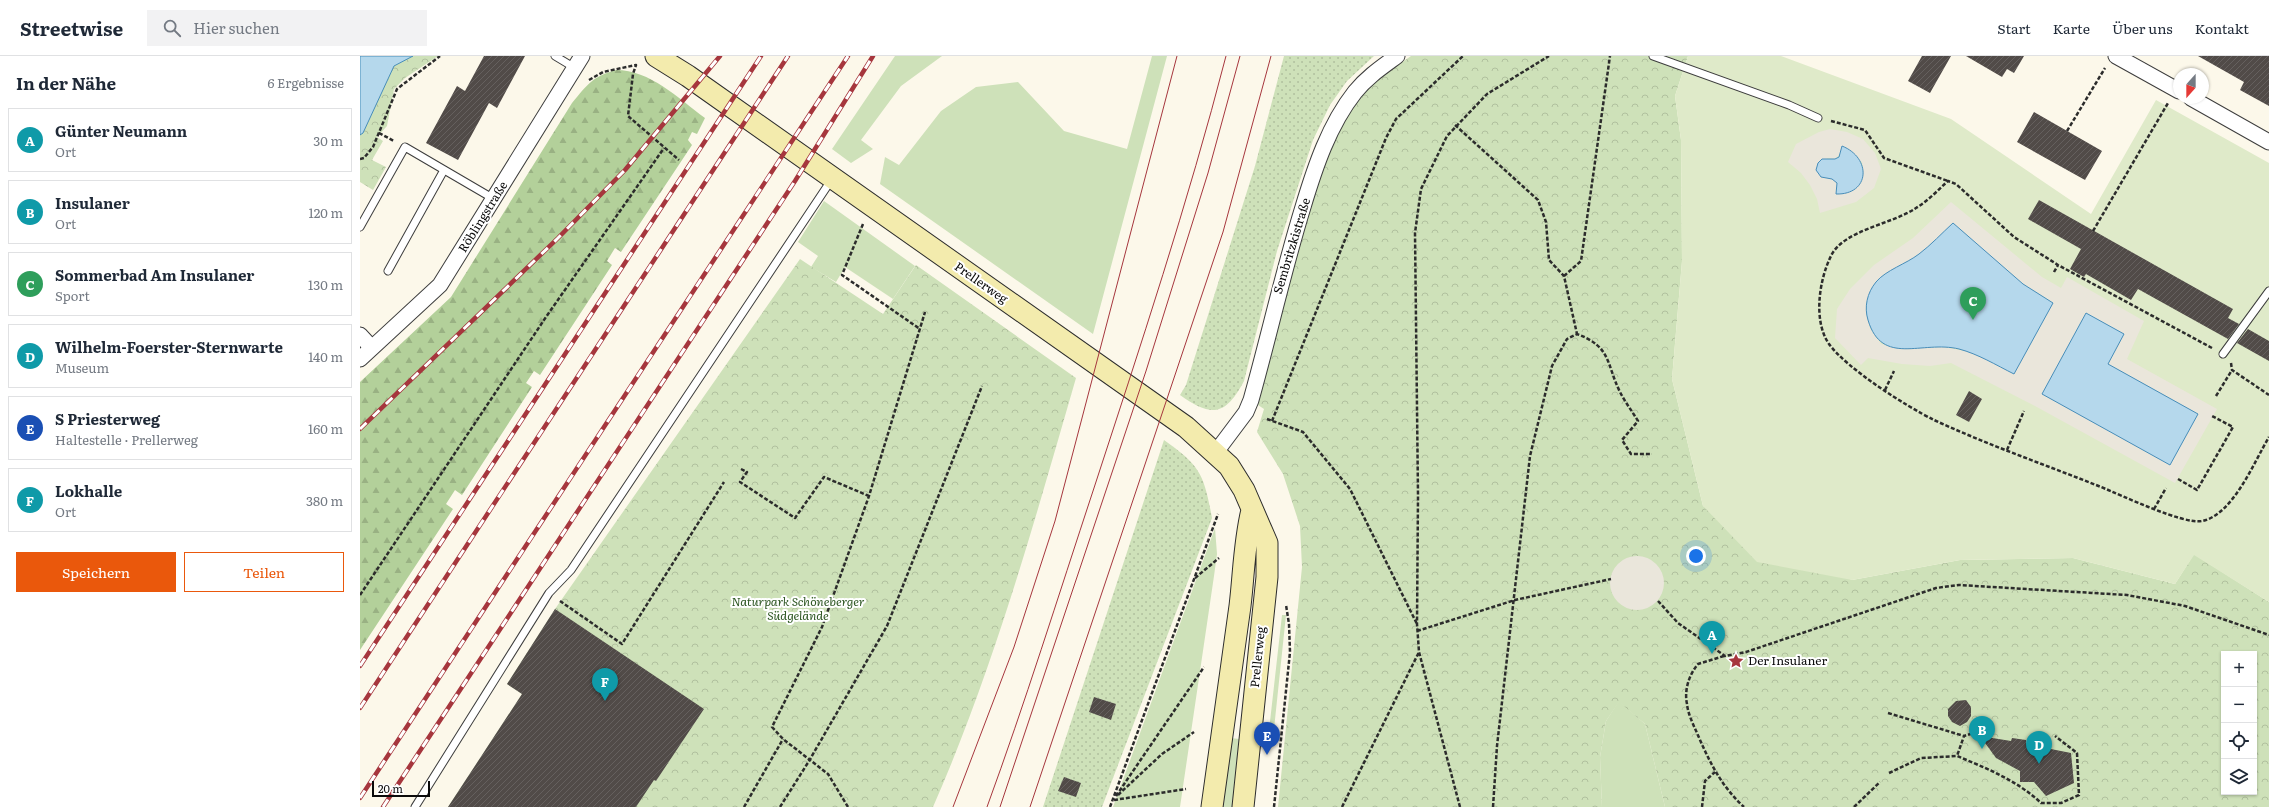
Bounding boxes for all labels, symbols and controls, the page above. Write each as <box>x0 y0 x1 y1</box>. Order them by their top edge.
search box <box>147 10 427 46</box>
text: Streetwise <box>20 14 123 42</box>
text: Hier suchen <box>193 16 280 39</box>
icon: search <box>161 17 183 39</box>
text: Start <box>1997 18 2031 38</box>
text: Karte <box>2053 18 2090 38</box>
text: Über uns <box>2112 18 2173 38</box>
text: Kontakt <box>2195 18 2249 38</box>
north arrow <box>2173 68 2209 104</box>
text: In der Nähe <box>16 70 116 95</box>
text: 6 Ergebnisse <box>267 73 344 92</box>
text: Günter Neumann <box>55 119 187 142</box>
text: A <box>25 131 35 150</box>
text: 30 m <box>313 131 343 150</box>
text: Ort <box>55 142 76 161</box>
street label: Röblingstraße <box>453 177 511 256</box>
text: Insulaner <box>55 191 130 214</box>
street label: Sembritzkistraße <box>1268 196 1314 296</box>
text: B <box>26 203 34 222</box>
text: 120 m <box>308 203 343 222</box>
text: Ort <box>55 214 76 233</box>
street label: Prellerweg <box>951 257 1012 307</box>
text: Sommerbad Am Insulaner <box>55 263 254 286</box>
text: C <box>25 275 35 294</box>
text: 130 m <box>308 275 343 294</box>
text: Sport <box>55 286 90 305</box>
pin: C <box>1960 287 1986 320</box>
text: Wilhelm-Foerster-Sternwarte <box>55 335 283 358</box>
text: D <box>25 347 35 366</box>
text: 140 m <box>308 347 343 366</box>
text: Museum <box>55 358 109 377</box>
text: S Priesterweg <box>55 407 160 430</box>
text: E <box>26 419 34 438</box>
text: 160 m <box>308 419 343 438</box>
text: Haltestelle · Prellerweg <box>55 430 198 449</box>
text: Lokhalle <box>55 479 122 502</box>
text: F <box>26 491 34 510</box>
text: 380 m <box>306 491 343 510</box>
text: Ort <box>55 502 76 521</box>
your location <box>1686 546 1706 566</box>
button: Speichern <box>16 552 176 592</box>
button: Teilen <box>184 552 344 592</box>
park label: Naturpark Schöneberger Südgelände <box>732 592 865 624</box>
pin: A <box>1699 621 1725 654</box>
street label: Prellerweg <box>1245 625 1269 688</box>
place label: Der Insulaner <box>1748 651 1827 669</box>
map controls <box>2221 651 2257 795</box>
button: + <box>2221 651 2257 687</box>
place icon: Der Insulaner <box>1727 652 1745 670</box>
pin: F <box>592 668 618 701</box>
button: − <box>2221 687 2257 723</box>
pin: B <box>1969 716 1995 749</box>
pin: E <box>1254 722 1280 755</box>
button: locate <box>2221 723 2257 759</box>
pin: D <box>2026 731 2052 764</box>
button: layers <box>2221 759 2257 795</box>
scale bar <box>372 779 430 798</box>
text: 20 m <box>378 780 403 796</box>

